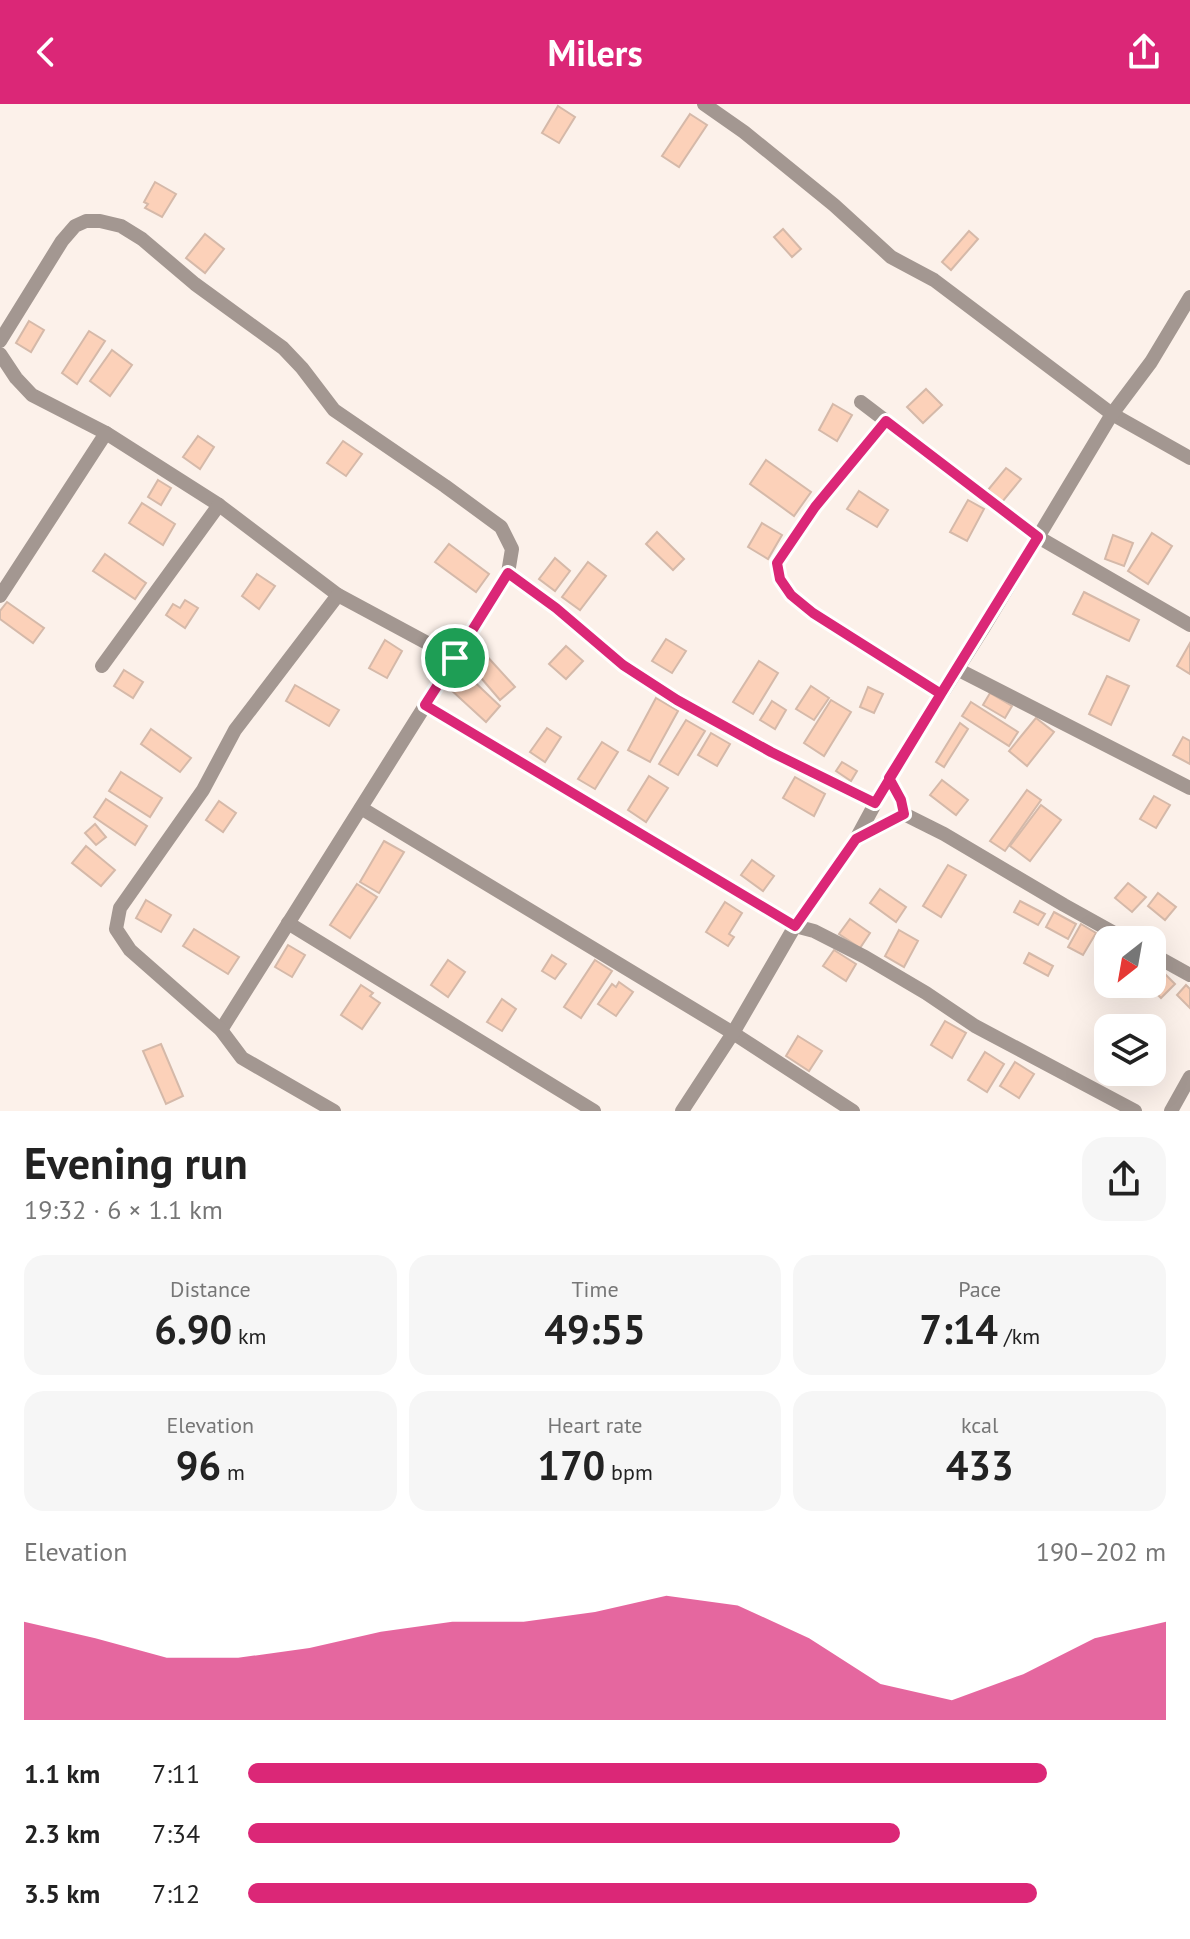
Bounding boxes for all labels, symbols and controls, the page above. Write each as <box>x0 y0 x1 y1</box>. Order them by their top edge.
text: Milers <box>547 29 643 76</box>
icon: back <box>24 30 68 74</box>
icon: share <box>1122 30 1166 74</box>
pin <box>421 624 489 692</box>
icon: arrive <box>433 636 477 680</box>
north arrow <box>1094 926 1166 998</box>
map controls <box>1094 926 1166 1086</box>
button: layers <box>1094 1014 1166 1086</box>
text: Evening run <box>24 1134 248 1191</box>
button: share <box>1082 1137 1166 1221</box>
text: 19:32 · 6 × 1.1 km <box>24 1193 223 1226</box>
text: Distance <box>170 1275 251 1303</box>
text: Time <box>571 1275 619 1303</box>
text: Pace <box>958 1275 1001 1303</box>
text: 6.90 <box>154 1303 232 1355</box>
text: 49:55 <box>544 1303 646 1355</box>
text: 7:14 <box>919 1303 998 1355</box>
text: km <box>232 1322 266 1350</box>
text: /km <box>998 1322 1040 1350</box>
text: Elevation <box>167 1411 254 1439</box>
text: Heart rate <box>547 1411 643 1439</box>
text: kcal <box>961 1411 998 1439</box>
text: 96 <box>176 1439 221 1491</box>
text: 170 <box>537 1439 605 1491</box>
text: 433 <box>946 1439 1014 1491</box>
text: m <box>221 1458 245 1486</box>
text: bpm <box>605 1458 653 1486</box>
text: Elevation <box>24 1535 128 1568</box>
text: 190–202 m <box>1036 1535 1166 1568</box>
text: 1.1 km <box>24 1757 100 1790</box>
text: 7:11 <box>152 1757 200 1790</box>
text: 2.3 km <box>24 1817 100 1850</box>
text: 7:34 <box>152 1817 200 1850</box>
text: 3.5 km <box>24 1877 100 1910</box>
text: 7:12 <box>152 1877 200 1910</box>

